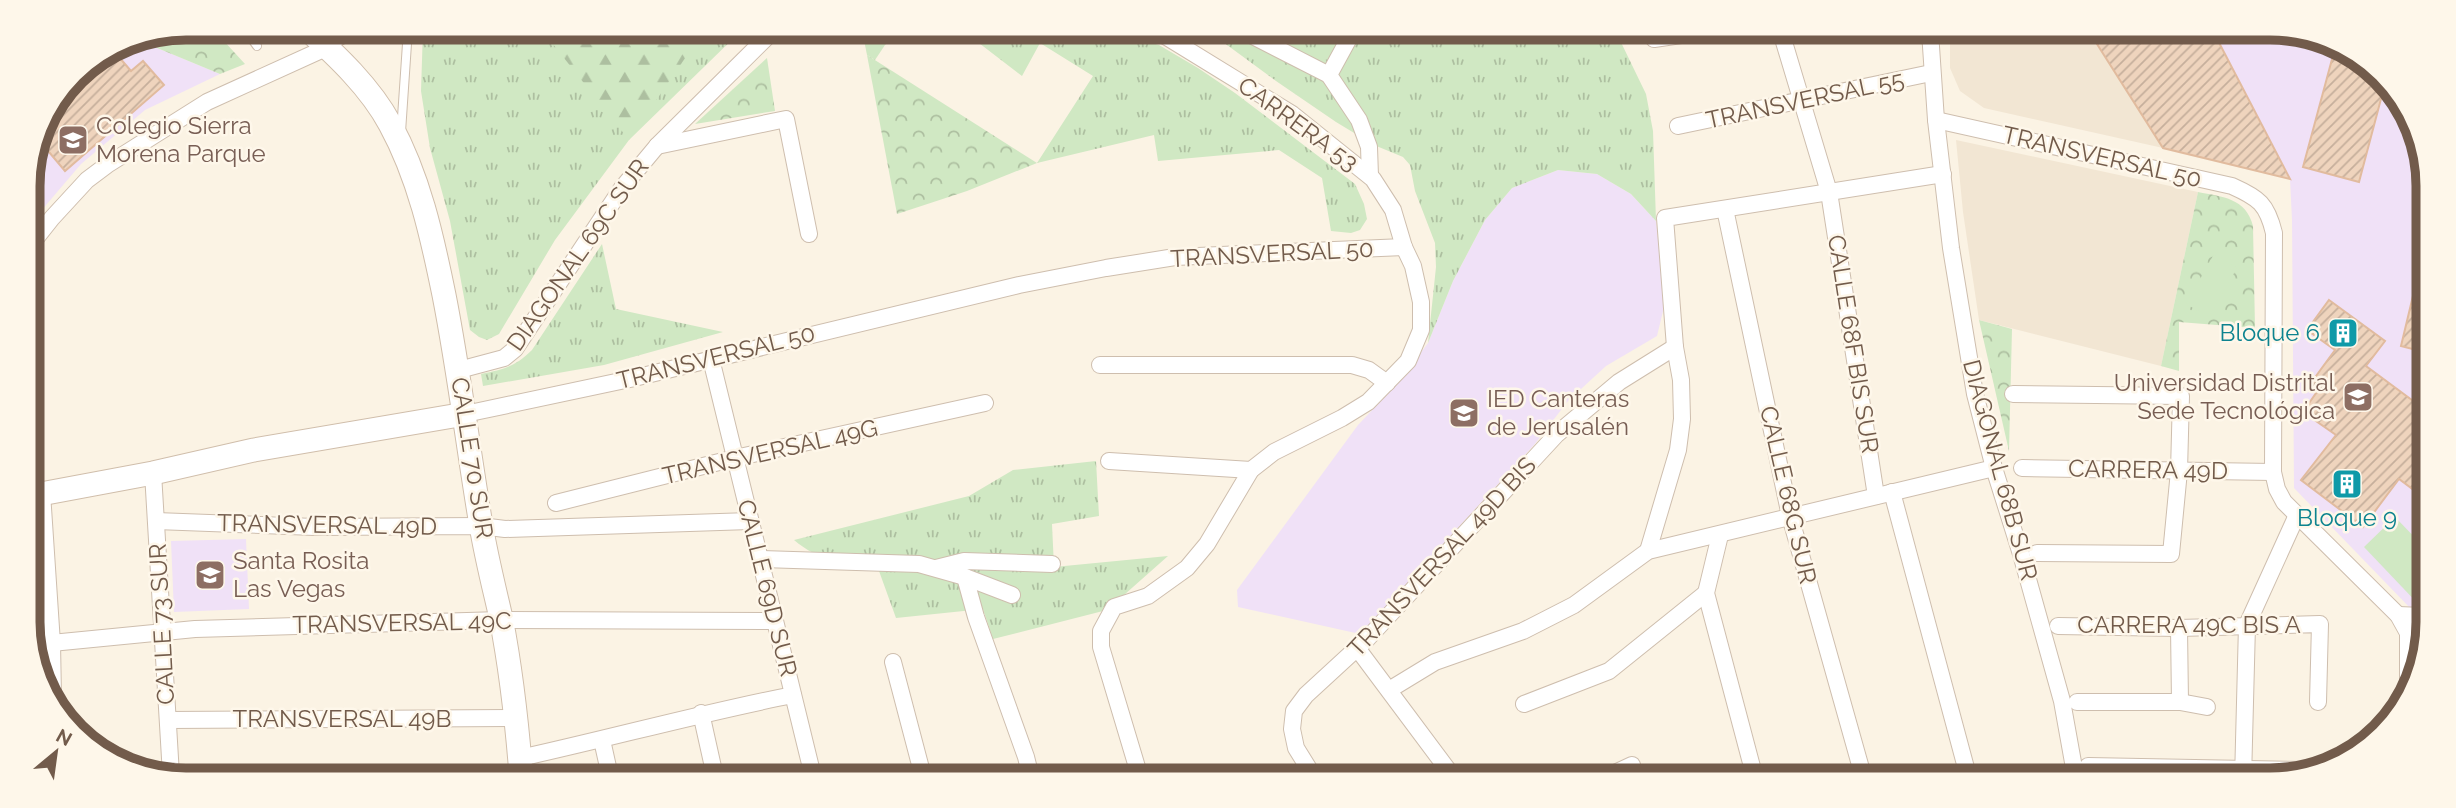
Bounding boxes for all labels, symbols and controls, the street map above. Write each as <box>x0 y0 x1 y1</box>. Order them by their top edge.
street label: TRANSVERSAL 55 <box>1703 64 1907 135</box>
street label: CARRERA 53 <box>1233 70 1364 177</box>
place label: Colegio Sierra Morena Parque <box>96 111 266 168</box>
street label: TRANSVERSAL 50 <box>2000 120 2204 194</box>
school or university icon: Colegio Sierra Morena Parque <box>56 123 90 157</box>
street label: DIAGONAL 69C SUR <box>500 153 655 356</box>
street label: CALLE 68F BIS SUR <box>1822 233 1885 455</box>
street label: TRANSVERSAL 50 <box>1170 234 1374 273</box>
building icon: Bloque 6 <box>2326 316 2360 350</box>
street label: TRANSVERSAL 50 <box>614 318 818 395</box>
place label: Bloque 6 <box>2219 318 2320 347</box>
street label: DIAGONAL 68B SUR <box>1957 356 2044 583</box>
place label: Universidad Distrital Sede Tecnológica <box>2114 368 2335 425</box>
street label: CALLE 70 SUR <box>445 375 500 541</box>
school or university icon: Universidad Distrital Sede Tecnológica <box>2341 380 2375 414</box>
place label: IED Canteras de Jerusalén <box>1487 384 1629 441</box>
school or university icon: IED Canteras de Jerusalén <box>1447 396 1481 430</box>
street label: CALLE 68G SUR <box>1754 403 1823 587</box>
street label: TRANSVERSAL 49G <box>659 413 880 490</box>
street label: TRANSVERSAL 49D BIS <box>1341 451 1542 663</box>
street label: CARRERA 49D <box>2068 454 2228 485</box>
building icon: Bloque 9 <box>2330 467 2364 501</box>
street label: CALLE 69D SUR <box>731 496 803 679</box>
place label: Bloque 9 <box>2297 503 2397 532</box>
street label: TRANSVERSAL 49D <box>217 508 437 541</box>
street label: CALLE 73 SUR <box>143 543 180 705</box>
place label: Santa Rosita Las Vegas <box>233 546 369 603</box>
school or university icon: Santa Rosita Las Vegas <box>193 558 227 592</box>
street label: TRANSVERSAL 49C <box>292 606 512 639</box>
street label: CARRERA 49C BIS A <box>2077 610 2301 639</box>
street label: TRANSVERSAL 49B <box>233 704 451 733</box>
north arrow <box>21 717 91 787</box>
text: N <box>53 724 76 750</box>

